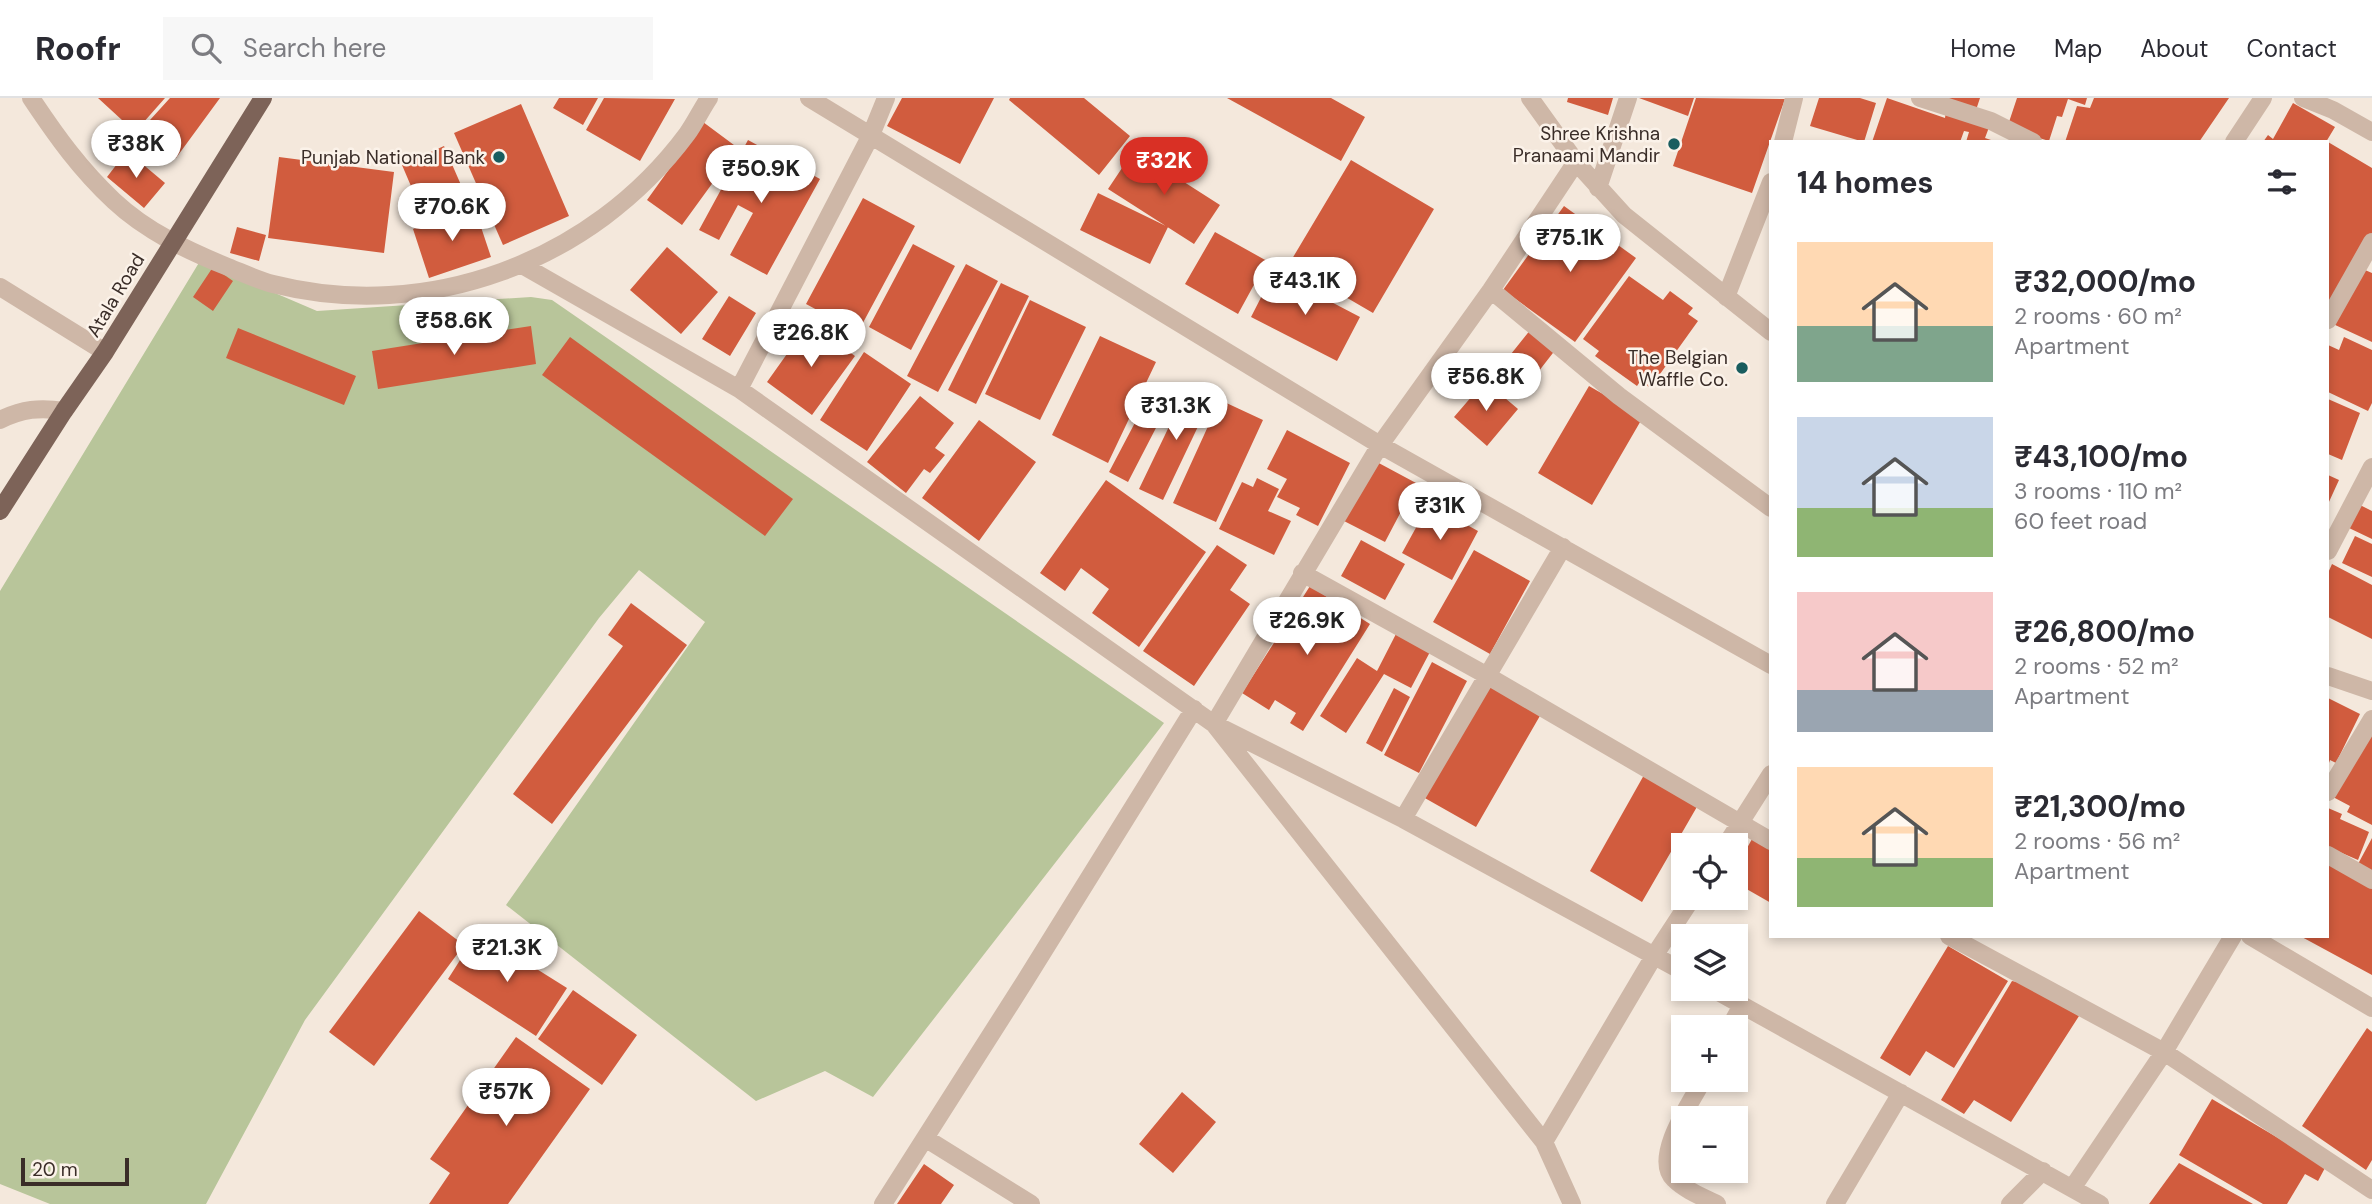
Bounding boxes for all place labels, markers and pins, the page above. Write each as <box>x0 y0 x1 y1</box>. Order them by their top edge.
pin: ₹38K <box>95 120 177 180</box>
place label: Shree Krishna Pranaami Mandir <box>1513 121 1660 168</box>
marker: Shree Krishna Pranaami Mandir <box>1666 136 1682 152</box>
pin: ₹32K <box>1123 138 1205 197</box>
place label: Punjab National Bank <box>301 145 485 170</box>
pin: ₹50.9K <box>704 146 818 205</box>
marker: Punjab National Bank <box>491 149 507 165</box>
pin: ₹70.6K <box>395 184 509 243</box>
pin: ₹75.1K <box>1513 214 1627 274</box>
pin: ₹43.1K <box>1248 258 1362 317</box>
pin: ₹58.6K <box>397 298 511 357</box>
pin: ₹26.8K <box>754 310 868 369</box>
place label: The Belgian Waffle Co. <box>1628 345 1728 392</box>
pin: ₹56.8K <box>1429 354 1543 413</box>
marker: The Belgian Waffle Co. <box>1734 360 1750 376</box>
pin: ₹31.3K <box>1119 382 1233 442</box>
pin: ₹31K <box>1399 482 1481 542</box>
pin: ₹26.9K <box>1250 598 1364 657</box>
pin: ₹21.3K <box>450 924 564 984</box>
pin: ₹57K <box>465 1068 547 1128</box>

